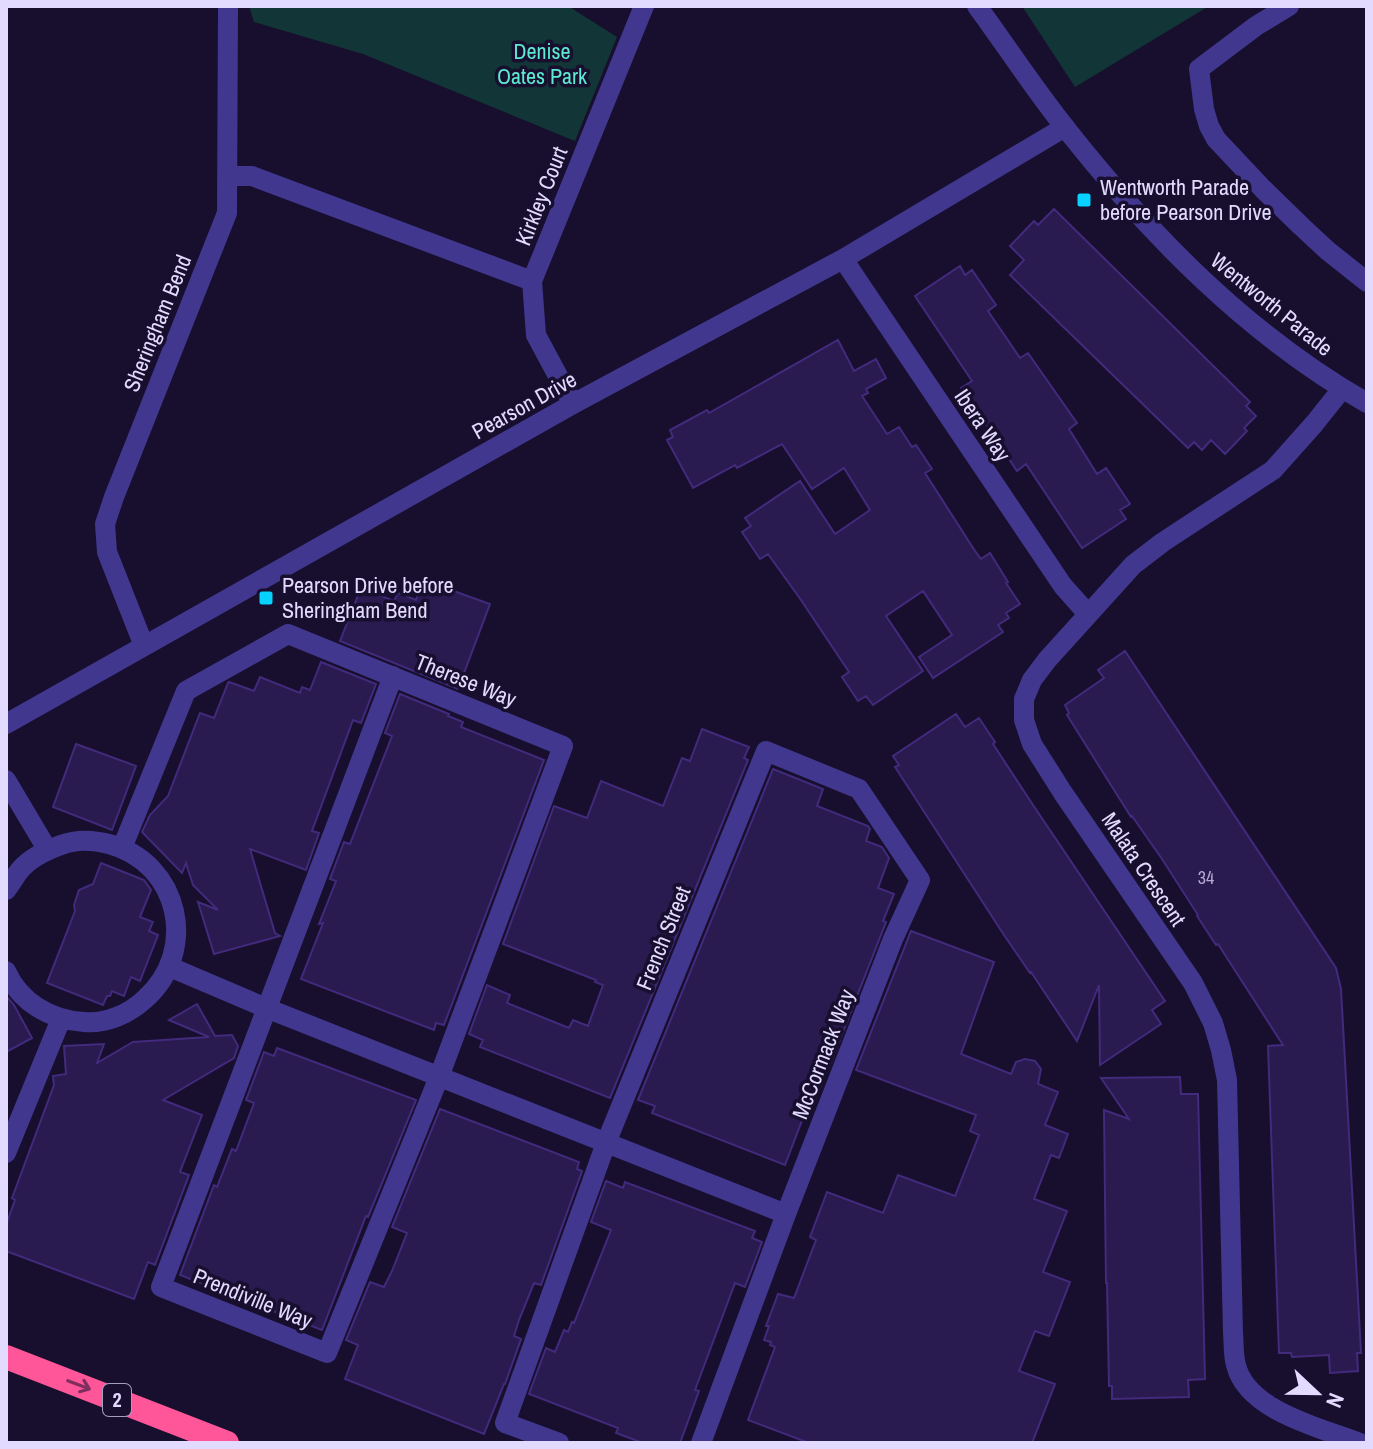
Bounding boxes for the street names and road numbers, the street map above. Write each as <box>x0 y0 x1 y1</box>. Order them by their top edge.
street label: Kirkley Court <box>508 142 574 250</box>
street label: Wentworth Parade <box>1205 245 1339 363</box>
street label: Sheringham Bend <box>116 250 198 396</box>
street label: Pearson Drive <box>466 364 582 446</box>
street label: Ibera Way <box>948 383 1018 467</box>
street label: Therese Way <box>411 646 521 714</box>
street label: Malata Crescent <box>1095 806 1193 932</box>
street label: French Street <box>629 882 697 994</box>
street label: McCormack Way <box>785 985 861 1123</box>
street label: Prendiville Way <box>189 1261 317 1335</box>
road number: 2 <box>103 1384 131 1416</box>

